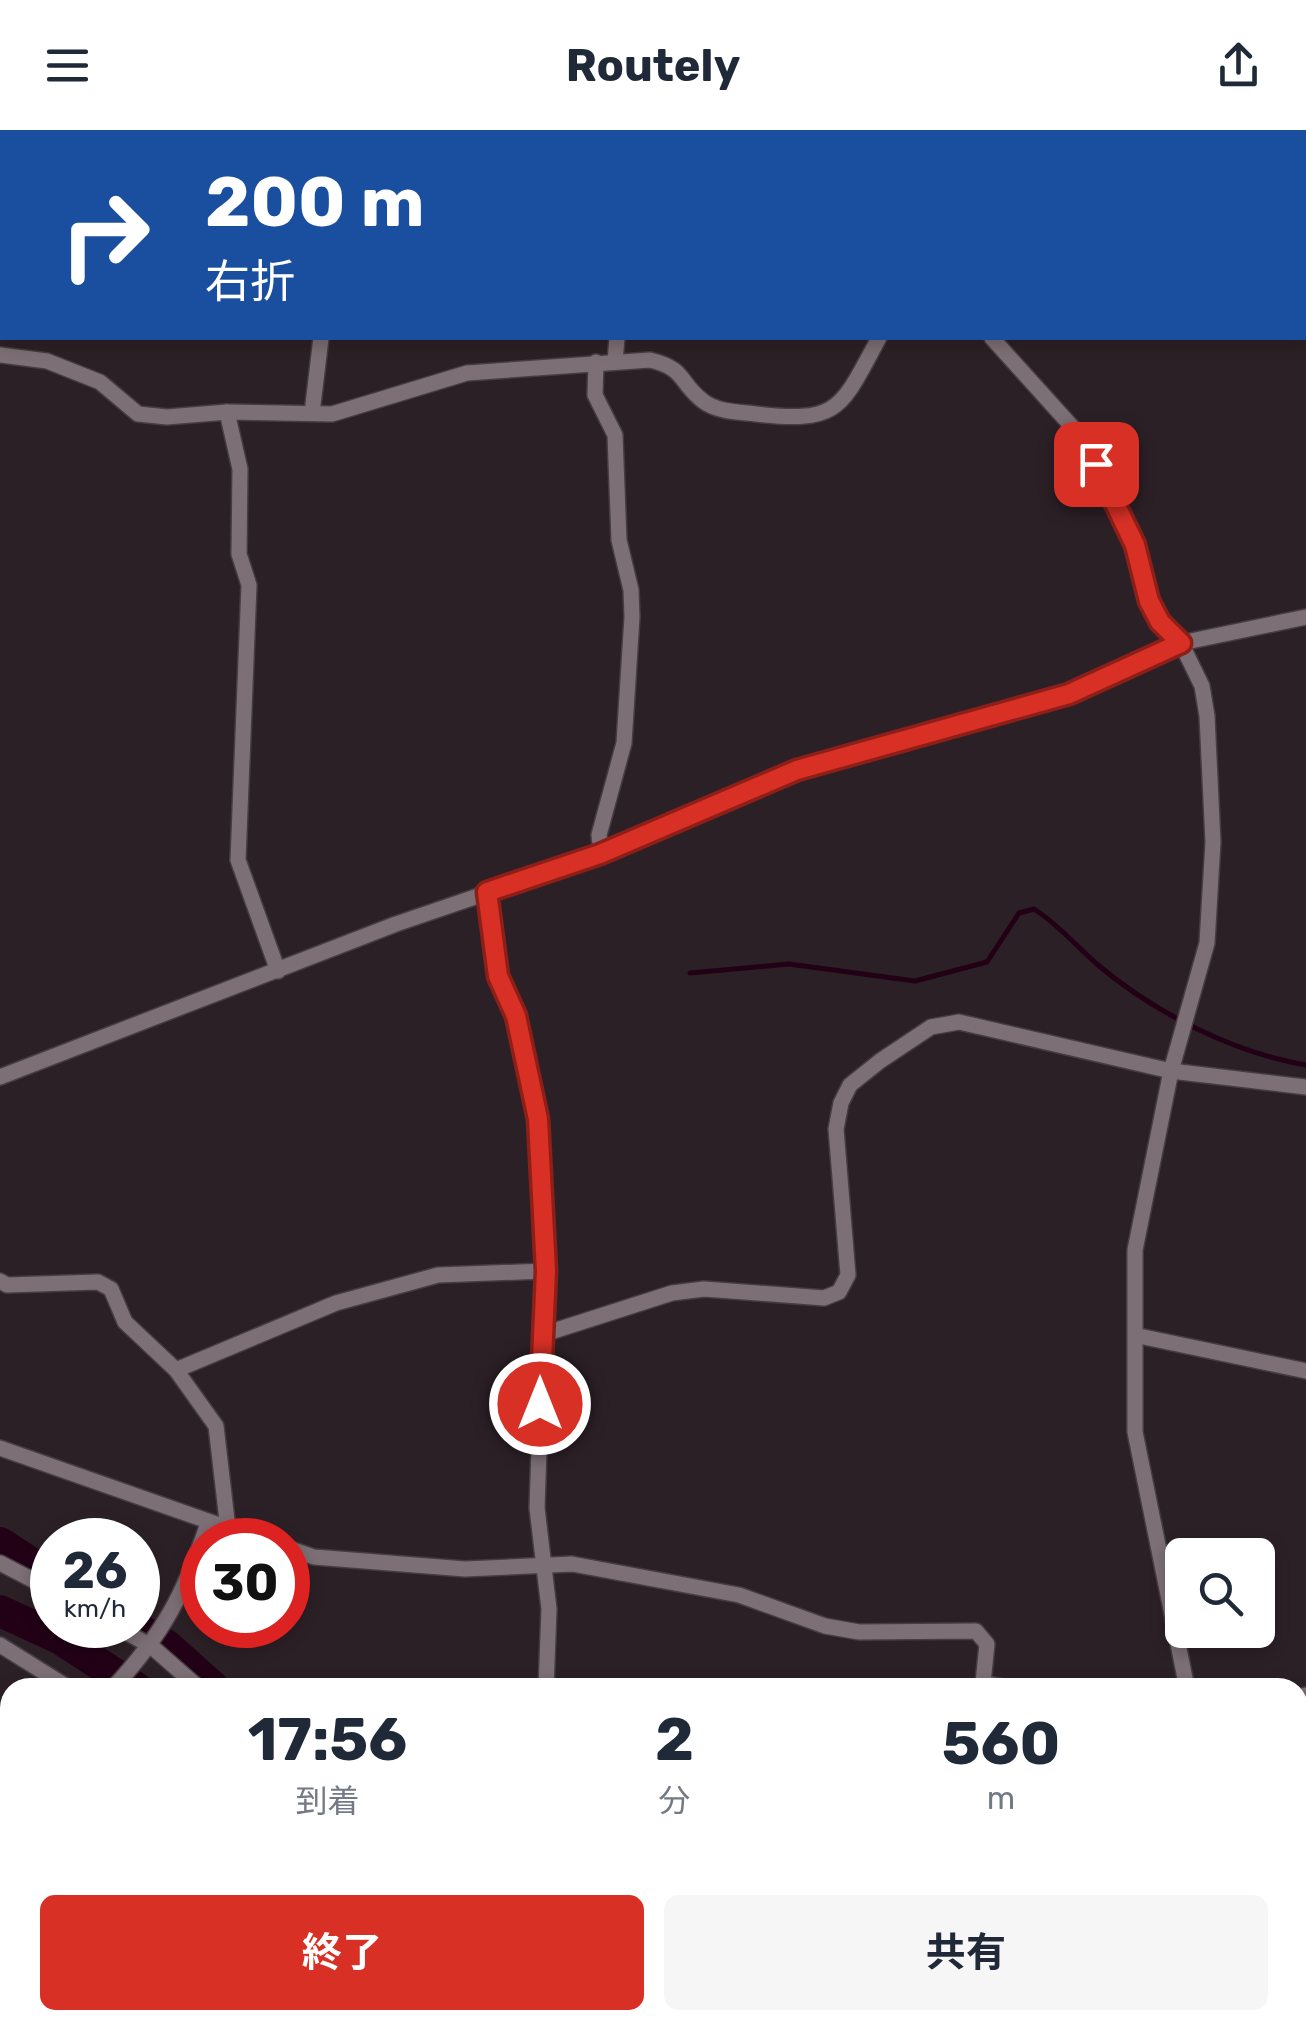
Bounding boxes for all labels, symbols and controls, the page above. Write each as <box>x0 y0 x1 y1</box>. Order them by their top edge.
icon: menu <box>40 38 95 93</box>
icon: share <box>1211 38 1266 93</box>
text: Routely <box>566 39 740 92</box>
text: 200 m <box>205 161 425 244</box>
icon: right <box>40 170 170 300</box>
text: 右折 <box>205 255 295 308</box>
pin <box>1054 422 1139 507</box>
icon: arrive <box>1069 437 1124 492</box>
position arrow <box>488 1352 592 1456</box>
speed limit sign: 30 <box>180 1518 310 1648</box>
map controls <box>1165 1538 1275 1648</box>
button: search <box>1165 1538 1275 1648</box>
text: 26 <box>62 1541 128 1601</box>
text: km/h <box>64 1594 126 1623</box>
text: 17:56 <box>248 1704 407 1775</box>
text: 2 <box>655 1704 694 1775</box>
text: 560 <box>942 1708 1060 1779</box>
text: m <box>987 1779 1015 1817</box>
text: 到着 <box>295 1782 359 1820</box>
text: 分 <box>658 1782 690 1820</box>
button: 終了 <box>40 1895 644 2010</box>
button: 共有 <box>664 1895 1268 2010</box>

